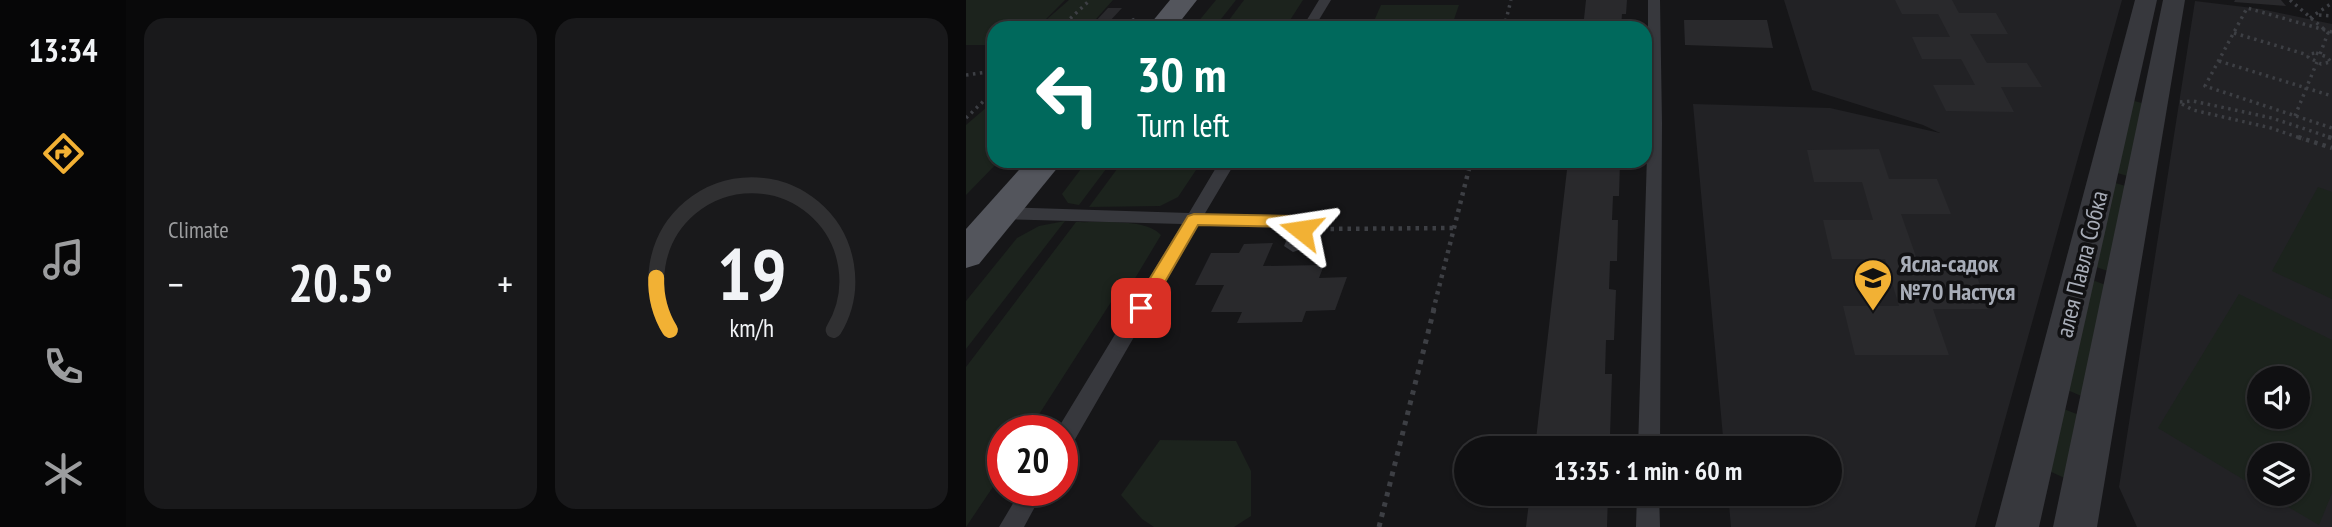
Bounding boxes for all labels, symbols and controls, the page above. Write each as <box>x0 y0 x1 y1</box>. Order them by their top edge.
text: 13:34 <box>28 29 98 71</box>
text: 30 m <box>1137 42 1226 106</box>
icon: left <box>1022 49 1113 140</box>
text: Turn left <box>1137 104 1229 146</box>
icon: directions <box>39 129 88 178</box>
street label: алея Павла Собка <box>2048 187 2115 340</box>
position arrow <box>1264 193 1338 267</box>
text: Climate <box>168 215 229 244</box>
text: 19 <box>717 226 786 320</box>
icon: music <box>39 235 88 284</box>
place label: Ясла-садок №70 Настуся <box>1900 248 2015 307</box>
text: 20.5° <box>288 249 393 316</box>
school or university icon: Ясла-садок №70 Настуся <box>1852 257 1894 312</box>
text: − <box>168 259 184 308</box>
text: + <box>497 259 513 308</box>
pin <box>1111 278 1171 338</box>
icon: arrive <box>1122 289 1160 327</box>
text: km/h <box>729 311 774 343</box>
icon: phone <box>39 342 88 391</box>
map controls <box>2247 366 2310 506</box>
button: sound <box>2247 366 2310 429</box>
speed limit sign: 20 <box>987 415 1078 506</box>
button: layers <box>2247 443 2310 506</box>
icon: climate <box>39 449 88 498</box>
text: 13:35 · 1 min · 60 m <box>1554 454 1742 487</box>

